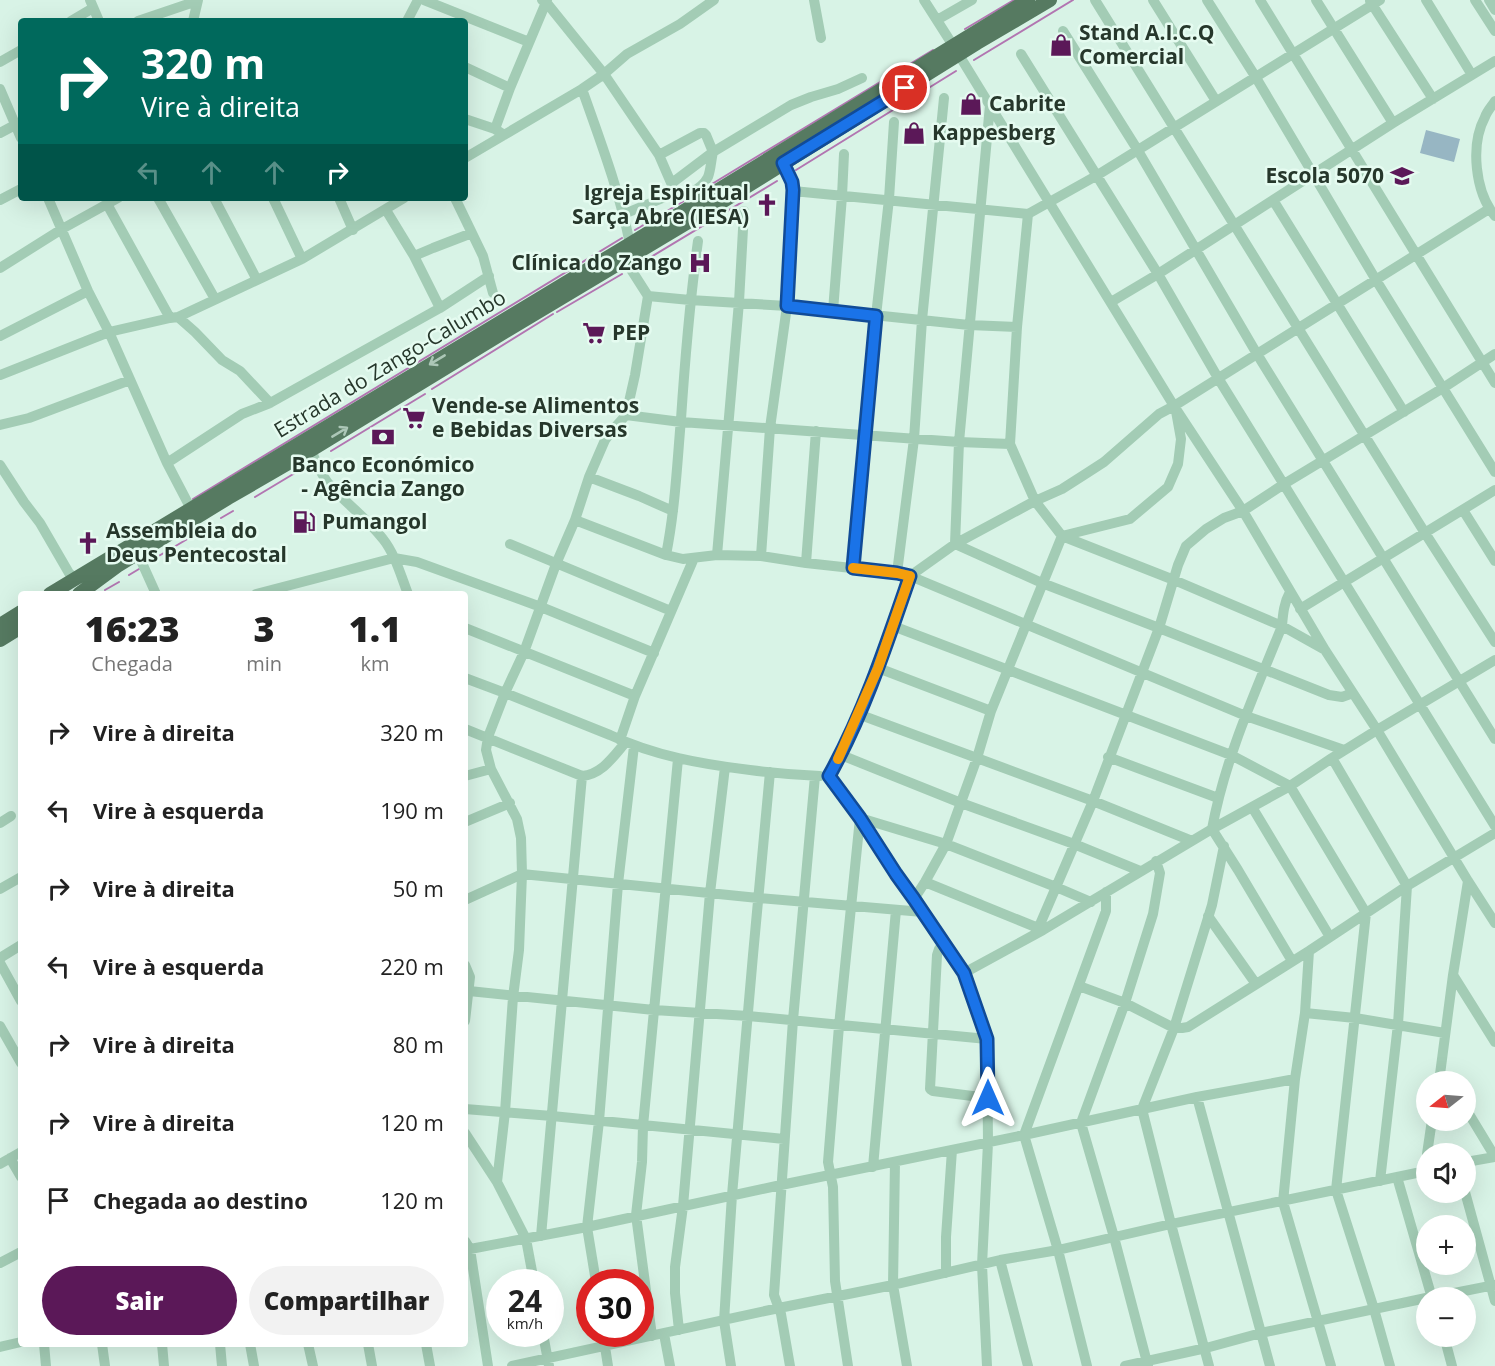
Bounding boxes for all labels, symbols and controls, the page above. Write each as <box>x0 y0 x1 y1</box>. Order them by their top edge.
place label: Stand A.I.C.Q Comercial <box>1079 18 1214 70</box>
shop icon: Stand A.I.C.Q Comercial <box>1048 32 1074 58</box>
text: 320 m <box>141 34 265 91</box>
icon: right <box>42 42 120 120</box>
pin <box>879 62 930 113</box>
icon: arrive <box>888 71 921 104</box>
text: Vire à direita <box>141 88 300 125</box>
place label: Cabrite <box>989 89 1066 117</box>
shop icon: Cabrite <box>958 91 984 117</box>
place label: Kappesberg <box>932 118 1055 146</box>
shop icon: Kappesberg <box>901 120 927 146</box>
icon: left <box>132 156 165 189</box>
icon: ahead <box>195 156 228 189</box>
icon: ahead <box>258 156 291 189</box>
icon: right <box>321 156 354 189</box>
place label: Escola 5070 <box>1265 161 1384 189</box>
school or university icon: Escola 5070 <box>1389 163 1415 189</box>
place label: Igreja Espiritual Sarça Abre (IESA) <box>572 178 749 230</box>
church icon: Igreja Espiritual Sarça Abre (IESA) <box>754 192 780 218</box>
place label: Clínica do Zango <box>511 248 682 276</box>
hospital icon: Clínica do Zango <box>687 250 713 276</box>
street label: Estrada do Zango-Calumbo <box>268 283 511 444</box>
place label: PEP <box>612 318 650 346</box>
supermarket icon: PEP <box>581 320 607 346</box>
one-way arrow <box>429 354 446 366</box>
place label: Vende-se Alimentos e Bebidas Diversas <box>432 391 639 443</box>
supermarket icon: Vende-se Alimentos e Bebidas Diversas <box>401 405 427 431</box>
bank icon: Banco Económico - Agência Zango <box>370 424 396 450</box>
one-way arrow <box>331 426 348 438</box>
place label: Banco Económico - Agência Zango <box>291 450 475 502</box>
place label: Pumangol <box>322 507 427 535</box>
fuel station icon: Pumangol <box>291 509 317 535</box>
place label: Assembleia do Deus Pentecostal <box>106 516 287 568</box>
church icon: Assembleia do Deus Pentecostal <box>75 530 101 556</box>
text: 16:23 <box>85 604 179 653</box>
text: 3 <box>254 604 275 653</box>
text: 1.1 <box>349 604 401 653</box>
text: Chegada <box>91 650 173 677</box>
text: min <box>246 650 282 677</box>
text: km <box>360 650 390 677</box>
icon: right <box>42 716 75 749</box>
text: Vire à direita <box>93 717 235 747</box>
text: 320 m <box>380 717 444 747</box>
icon: left <box>42 794 75 827</box>
text: Vire à esquerda <box>93 795 264 825</box>
text: 190 m <box>380 795 444 825</box>
icon: right <box>42 872 75 905</box>
text: Vire à direita <box>93 873 235 903</box>
text: 50 m <box>393 873 444 903</box>
icon: left <box>42 950 75 983</box>
text: Vire à esquerda <box>93 951 264 981</box>
text: 220 m <box>380 951 444 981</box>
icon: right <box>42 1028 75 1061</box>
text: Vire à direita <box>93 1029 235 1059</box>
text: 80 m <box>393 1029 444 1059</box>
position arrow <box>956 1066 1020 1130</box>
north arrow <box>1416 1071 1476 1131</box>
map controls <box>1416 1071 1476 1347</box>
icon: right <box>42 1106 75 1139</box>
text: Vire à direita <box>93 1107 235 1137</box>
text: 120 m <box>380 1107 444 1137</box>
button: sound <box>1416 1143 1476 1203</box>
icon: arrive <box>42 1184 75 1217</box>
text: Chegada ao destino <box>93 1185 308 1215</box>
text: 120 m <box>380 1185 444 1215</box>
button: + <box>1416 1215 1476 1275</box>
button: Sair <box>42 1266 237 1335</box>
button: Compartilhar <box>249 1266 444 1335</box>
speed limit sign: 30 <box>576 1269 654 1347</box>
text: 24 <box>508 1280 542 1321</box>
button: − <box>1416 1287 1476 1347</box>
text: km/h <box>507 1313 543 1333</box>

